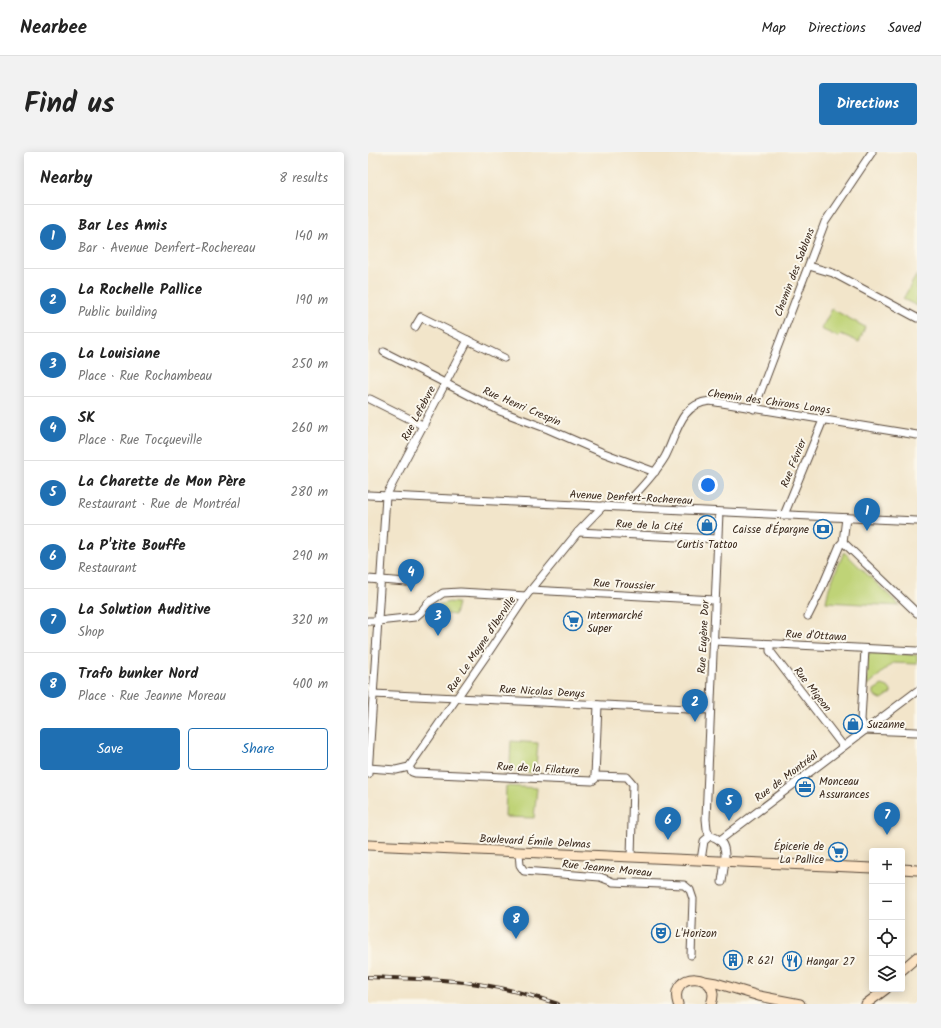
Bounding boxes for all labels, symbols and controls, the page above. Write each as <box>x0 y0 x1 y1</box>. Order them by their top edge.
text: Nearbee <box>20 13 87 43</box>
text: Map <box>761 17 786 39</box>
text: Directions <box>808 17 866 39</box>
text: Saved <box>888 17 921 39</box>
text: Find us <box>24 82 115 127</box>
button: Directions <box>819 83 917 125</box>
text: Nearby <box>40 165 92 192</box>
text: 8 results <box>279 168 328 189</box>
text: Bar Les Amis <box>78 214 167 238</box>
street label: Chemin des Sablons <box>770 225 820 319</box>
text: 1 <box>51 226 55 247</box>
text: 140 m <box>295 226 328 247</box>
text: Bar · Avenue Denfert-Rochereau <box>78 238 255 259</box>
text: La Rochelle Pallice <box>78 278 202 302</box>
text: 2 <box>49 290 57 311</box>
text: 190 m <box>296 290 328 311</box>
text: Public building <box>78 302 157 323</box>
text: La Louisiane <box>78 342 160 366</box>
text: 3 <box>49 354 57 375</box>
text: 250 m <box>291 354 328 375</box>
text: Place · Rue Rochambeau <box>78 366 212 387</box>
street label: Rue Henri Crespin <box>480 382 564 432</box>
street label: Rue Lefebvre <box>397 383 441 444</box>
street label: Chemin des Chirons Longs <box>706 384 832 420</box>
text: SK <box>78 406 95 430</box>
text: 4 <box>49 418 57 439</box>
text: 260 m <box>291 418 328 439</box>
text: Place · Rue Tocqueville <box>78 430 202 451</box>
street label: Rue Février <box>776 435 812 490</box>
text: La Charette de Mon Père <box>78 470 246 494</box>
your location <box>698 475 718 495</box>
text: 5 <box>50 482 56 503</box>
text: 280 m <box>291 482 328 503</box>
street label: Avenue Denfert-Rochereau <box>569 486 693 510</box>
text: Restaurant · Rue de Montréal <box>78 494 240 515</box>
pin: 1 <box>854 498 880 531</box>
shop icon: Curtis Tattoo <box>696 514 718 536</box>
street label: Rue de la Cité <box>615 515 684 537</box>
bank icon: Caisse d'Épargne <box>812 518 834 540</box>
place label: Caisse d'Épargne <box>732 521 809 539</box>
text: La P'tite Bouffe <box>78 534 186 558</box>
place label: Curtis Tattoo <box>676 536 738 554</box>
text: 6 <box>49 546 57 567</box>
text: 290 m <box>292 546 328 567</box>
text: Restaurant <box>78 558 137 579</box>
pin: 4 <box>398 559 424 592</box>
street label: Rue Troussier <box>593 574 656 596</box>
street label: Rue Le Moyne d'Iberville <box>443 593 521 696</box>
text: La Solution Auditive <box>78 598 211 622</box>
street label: Rue Eugène Dor <box>693 598 715 674</box>
pin: 3 <box>425 603 451 636</box>
place label: Intermarché Super <box>587 607 643 638</box>
text: 7 <box>50 610 56 631</box>
text: 320 m <box>291 610 328 631</box>
supermarket icon: Intermarché Super <box>562 610 584 632</box>
text: Shop <box>78 622 104 643</box>
street label: Rue d'Ottawa <box>785 625 847 647</box>
text: Trafo bunker Nord <box>78 662 198 686</box>
street label: Rue Migeon <box>789 663 836 716</box>
text: 8 <box>49 674 57 695</box>
text: 400 m <box>292 674 328 695</box>
street label: Rue Nicolas Denys <box>499 681 586 703</box>
text: Place · Rue Jeanne Moreau <box>78 686 226 707</box>
pin: 2 <box>682 689 708 722</box>
shop icon: Suzanne <box>842 713 864 735</box>
place label: Suzanne <box>867 716 905 734</box>
button: Save <box>40 728 180 770</box>
button: Share <box>188 728 328 770</box>
street label: Rue de Montréal <box>751 747 823 807</box>
street label: Rue de la Filature <box>496 758 580 780</box>
place label: Monceau Assurances <box>819 773 870 804</box>
office icon: Monceau Assurances <box>794 776 816 798</box>
pin: 5 <box>716 788 742 821</box>
pin: 7 <box>874 802 900 835</box>
pin: 6 <box>655 807 681 840</box>
street label: Boulevard Émile Delmas <box>479 830 591 854</box>
place label: Épicerie de La Pallice <box>774 838 824 869</box>
supermarket icon: Épicerie de La Pallice <box>827 841 849 863</box>
map controls <box>869 848 905 992</box>
button: + <box>869 848 905 884</box>
street label: Rue Jeanne Moreau <box>561 855 653 883</box>
button: − <box>869 884 905 920</box>
pin: 8 <box>503 906 529 939</box>
button: locate <box>869 920 905 956</box>
theatre icon: L'Horizon <box>650 922 672 944</box>
place label: L'Horizon <box>675 925 717 943</box>
building icon: R 621 <box>722 949 744 971</box>
restaurant icon: Hangar 27 <box>781 950 803 972</box>
place label: R 621 <box>747 952 774 970</box>
place label: Hangar 27 <box>806 953 855 971</box>
button: layers <box>869 956 905 992</box>

